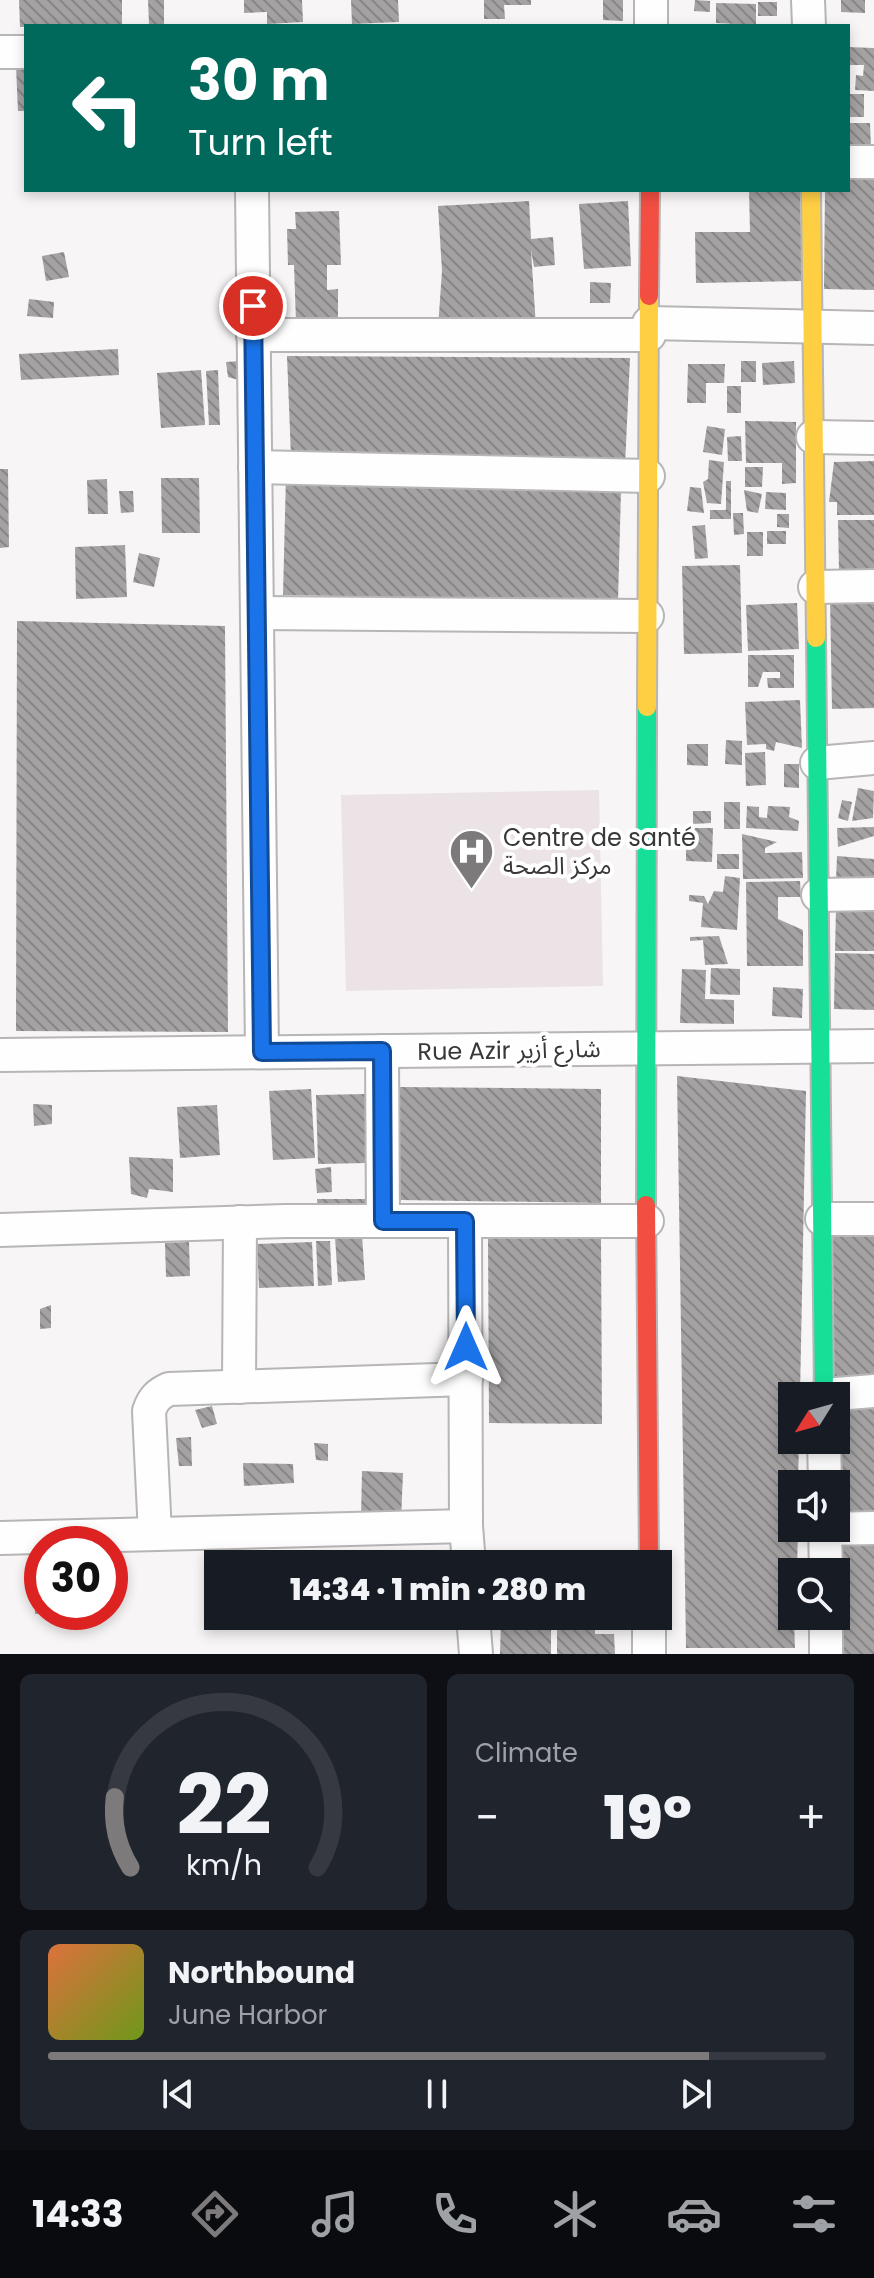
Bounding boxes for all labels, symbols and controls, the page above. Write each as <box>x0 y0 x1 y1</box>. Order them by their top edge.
text: 30 m <box>188 41 330 120</box>
icon: left <box>56 56 160 160</box>
text: Turn left <box>188 117 333 168</box>
pin <box>219 272 287 340</box>
icon: arrive <box>231 284 275 328</box>
place label: Centre de santé مركز الصحة <box>503 821 696 882</box>
hospital icon: Centre de santé مركز الصحة <box>448 827 496 890</box>
street label: Rue Azir شارع أزير <box>417 1032 601 1069</box>
position arrow <box>424 1305 508 1389</box>
north arrow <box>778 1382 850 1454</box>
map controls <box>778 1382 850 1630</box>
button: sound <box>778 1470 850 1542</box>
speed limit sign: 30 <box>24 1526 128 1630</box>
button: search <box>778 1558 850 1630</box>
text: 14:34 · 1 min · 280 m <box>290 1568 586 1611</box>
text: Climate <box>475 1735 578 1771</box>
text: 22 <box>176 1747 271 1863</box>
text: 19° <box>603 1776 692 1860</box>
text: − <box>475 1787 499 1848</box>
text: + <box>796 1787 826 1848</box>
text: km/h <box>185 1845 262 1885</box>
text: Northbound <box>168 1951 355 1994</box>
text: June Harbor <box>168 1997 327 2033</box>
icon: previous <box>156 2072 200 2116</box>
icon: pause <box>415 2072 459 2116</box>
icon: next <box>674 2072 718 2116</box>
icon: directions <box>187 2186 243 2242</box>
icon: music <box>307 2186 363 2242</box>
icon: phone <box>427 2186 483 2242</box>
icon: climate <box>547 2186 603 2242</box>
icon: car <box>666 2186 722 2242</box>
icon: filters <box>786 2186 842 2242</box>
text: 14:33 <box>32 2189 124 2240</box>

